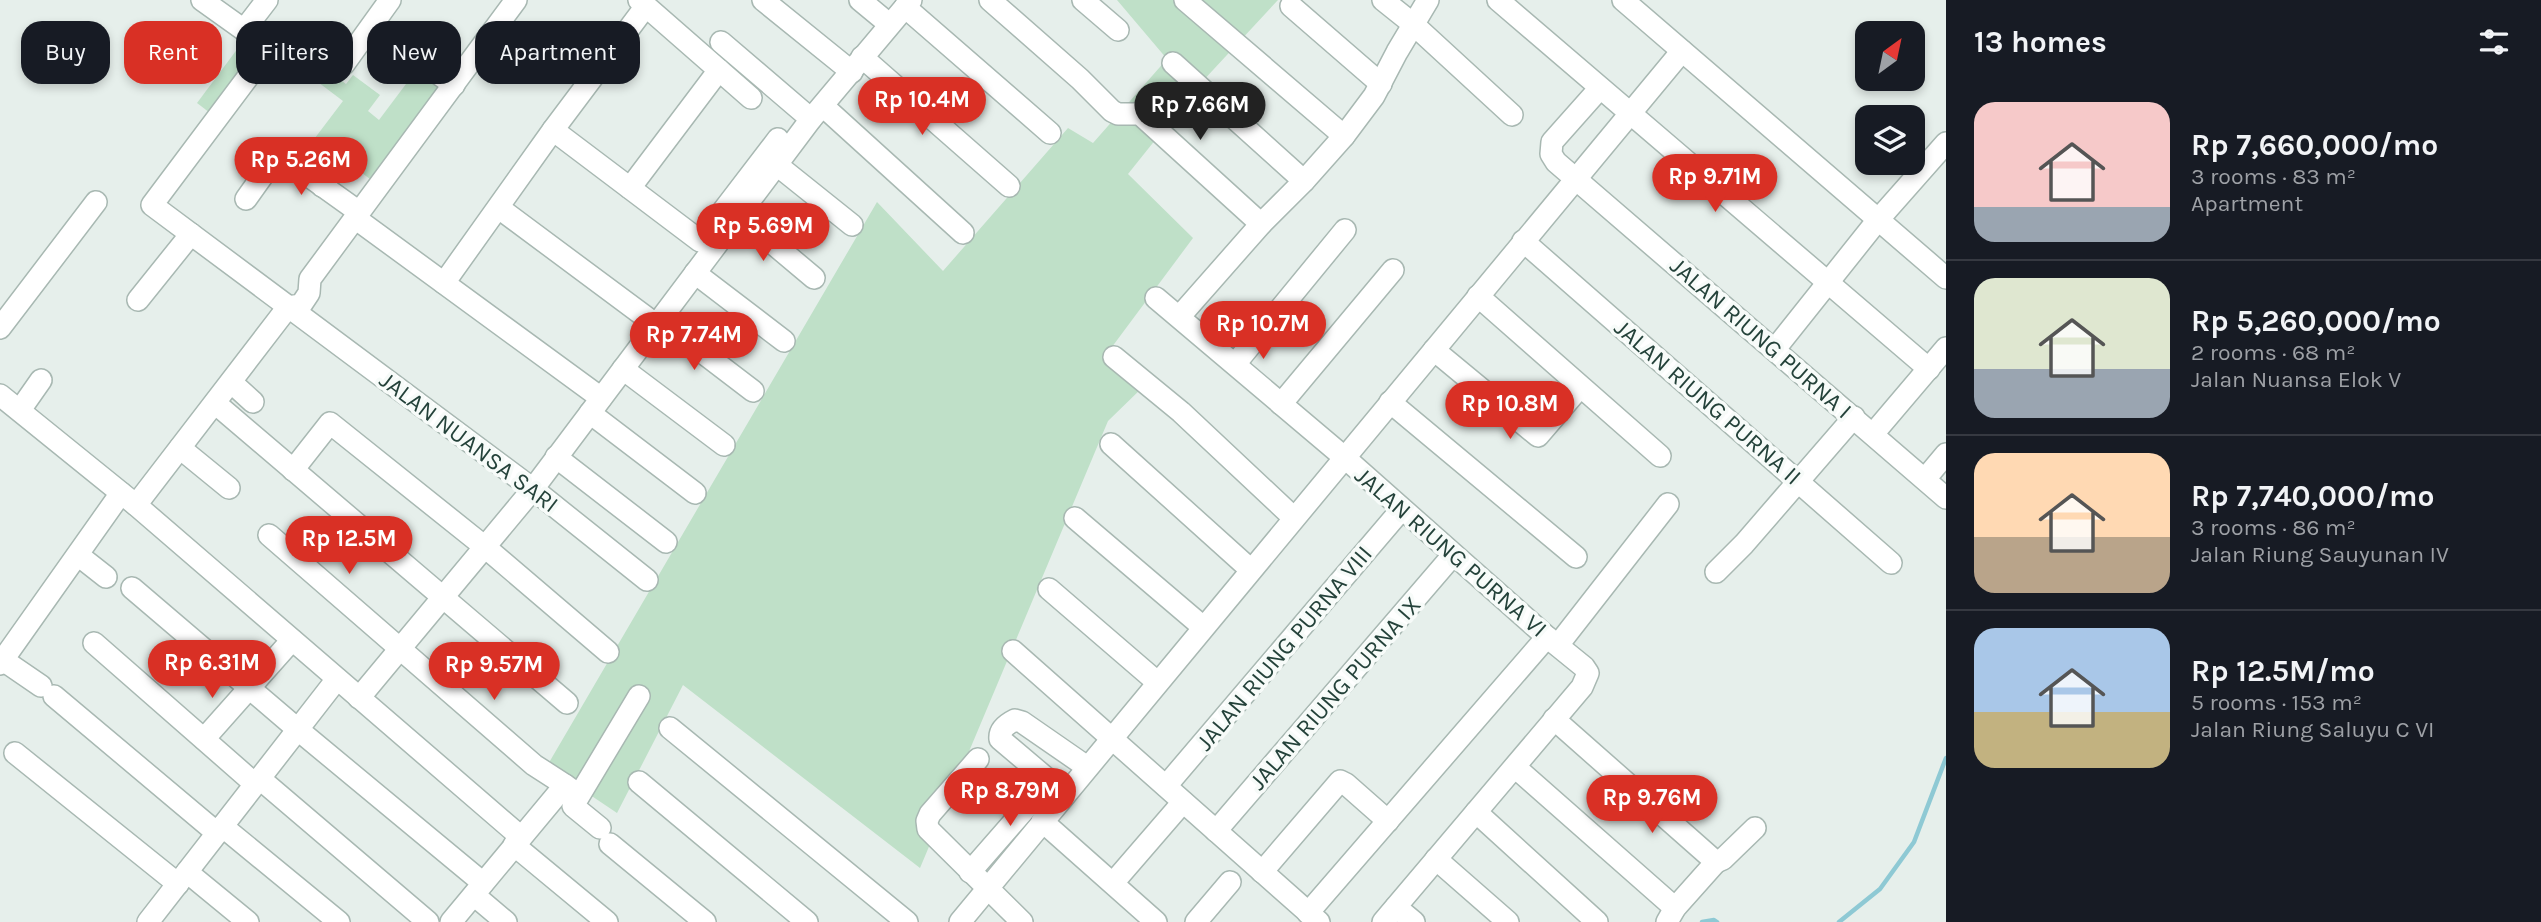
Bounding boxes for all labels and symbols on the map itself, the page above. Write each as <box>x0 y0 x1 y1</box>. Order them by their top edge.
north arrow <box>1855 21 1925 91</box>
pin: Rp 10.4M <box>850 78 994 137</box>
pin: Rp 7.66M <box>1128 82 1272 142</box>
pin: Rp 5.26M <box>229 138 373 197</box>
pin: Rp 9.71M <box>1643 154 1787 214</box>
pin: Rp 5.69M <box>691 204 835 263</box>
street label: JALAN RIUNG PURNA I <box>1664 251 1858 425</box>
pin: Rp 10.7M <box>1191 302 1335 361</box>
pin: Rp 7.74M <box>622 312 766 372</box>
street label: JALAN RIUNG PURNA II <box>1609 313 1807 491</box>
street label: JALAN NUANSA SARI <box>374 366 564 518</box>
pin: Rp 10.8M <box>1438 382 1582 441</box>
street label: JALAN RIUNG PURNA VI <box>1349 461 1553 643</box>
pin: Rp 12.5M <box>277 516 421 576</box>
street label: JALAN RIUNG PURNA VIII <box>1190 540 1378 756</box>
street label: JALAN RIUNG PURNA IX <box>1243 591 1427 795</box>
pin: Rp 6.31M <box>140 640 284 700</box>
pin: Rp 9.57M <box>422 642 566 702</box>
pin: Rp 8.79M <box>938 768 1082 828</box>
pin: Rp 9.76M <box>1580 776 1724 835</box>

